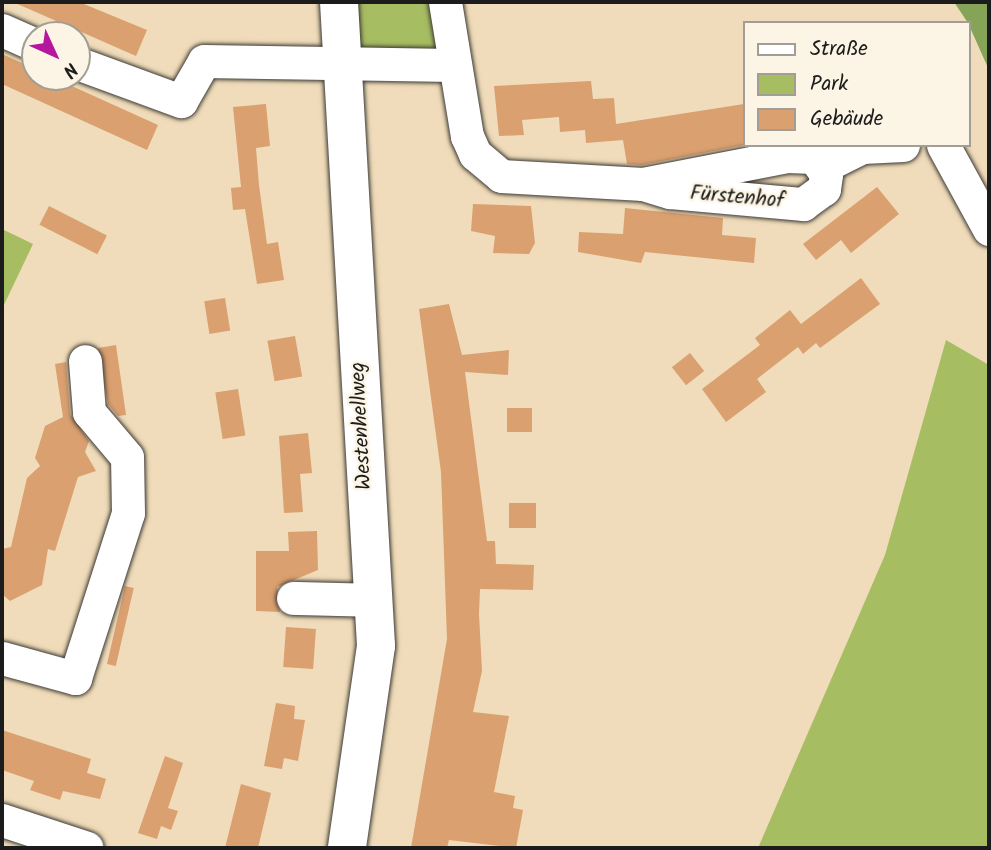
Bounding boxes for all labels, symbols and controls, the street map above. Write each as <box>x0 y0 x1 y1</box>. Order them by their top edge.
north arrow <box>21 21 91 91</box>
legend <box>743 21 970 147</box>
text: Straße <box>810 33 868 66</box>
text: N <box>55 55 84 84</box>
text: Park <box>810 68 848 101</box>
text: Gebäude <box>810 103 883 136</box>
street label: Fürstenhof <box>689 181 785 215</box>
street label: Westenhellweg <box>346 361 378 491</box>

